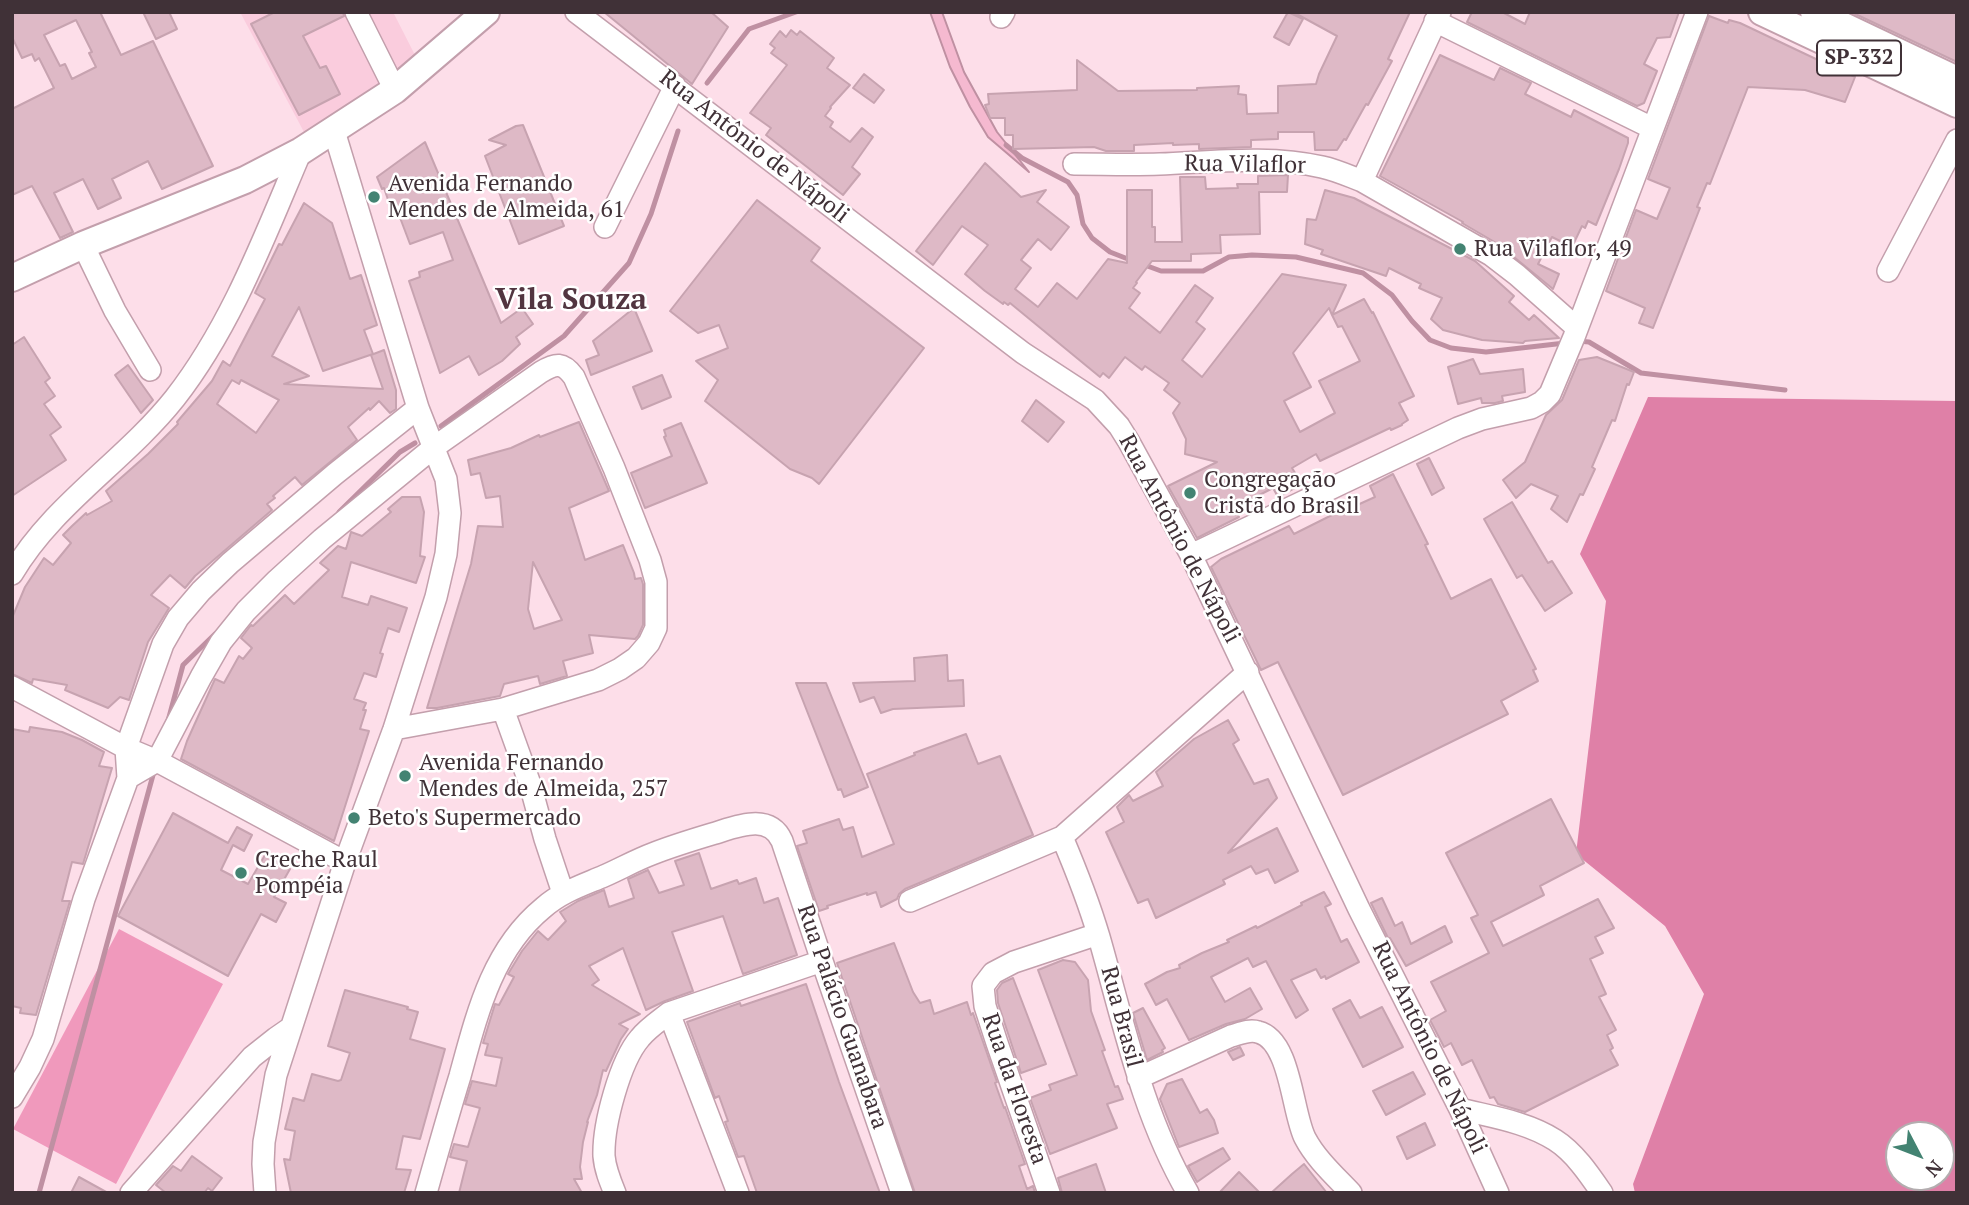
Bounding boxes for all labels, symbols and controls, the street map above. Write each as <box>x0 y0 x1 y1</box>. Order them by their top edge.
road number: SP-332 <box>1817 41 1901 76</box>
street label: Rua Antônio de Nápoli <box>654 65 854 229</box>
street label: Rua Vilaflor <box>1184 150 1306 180</box>
place label: Avenida Fernando Mendes de Almeida, 61 <box>388 170 625 224</box>
marker: Avenida Fernando Mendes de Almeida, 61 <box>366 189 382 205</box>
place label: Rua Vilaflor, 49 <box>1474 235 1632 263</box>
marker: Rua Vilaflor, 49 <box>1452 241 1468 257</box>
district label: Vila Souza <box>495 282 647 318</box>
street label: Rua Antônio de Nápoli <box>1112 430 1246 648</box>
place label: Congregação Cristã do Brasil <box>1204 466 1360 520</box>
marker: Congregação Cristã do Brasil <box>1182 485 1198 501</box>
place label: Avenida Fernando Mendes de Almeida, 257 <box>419 749 668 803</box>
marker: Avenida Fernando Mendes de Almeida, 257 <box>397 768 413 784</box>
place label: Beto's Supermercado <box>368 804 581 832</box>
marker: Beto's Supermercado <box>346 810 362 826</box>
place label: Creche Raul Pompéia <box>255 846 378 900</box>
marker: Creche Raul Pompéia <box>233 865 249 881</box>
street label: Rua Palácio Guanabara <box>791 901 893 1133</box>
street label: Rua Antônio de Nápoli <box>1366 937 1492 1159</box>
street label: Rua Brasil <box>1094 963 1148 1071</box>
street label: Rua da Floresta <box>975 1010 1053 1168</box>
north arrow <box>1885 1121 1955 1191</box>
text: N <box>1920 1155 1949 1183</box>

